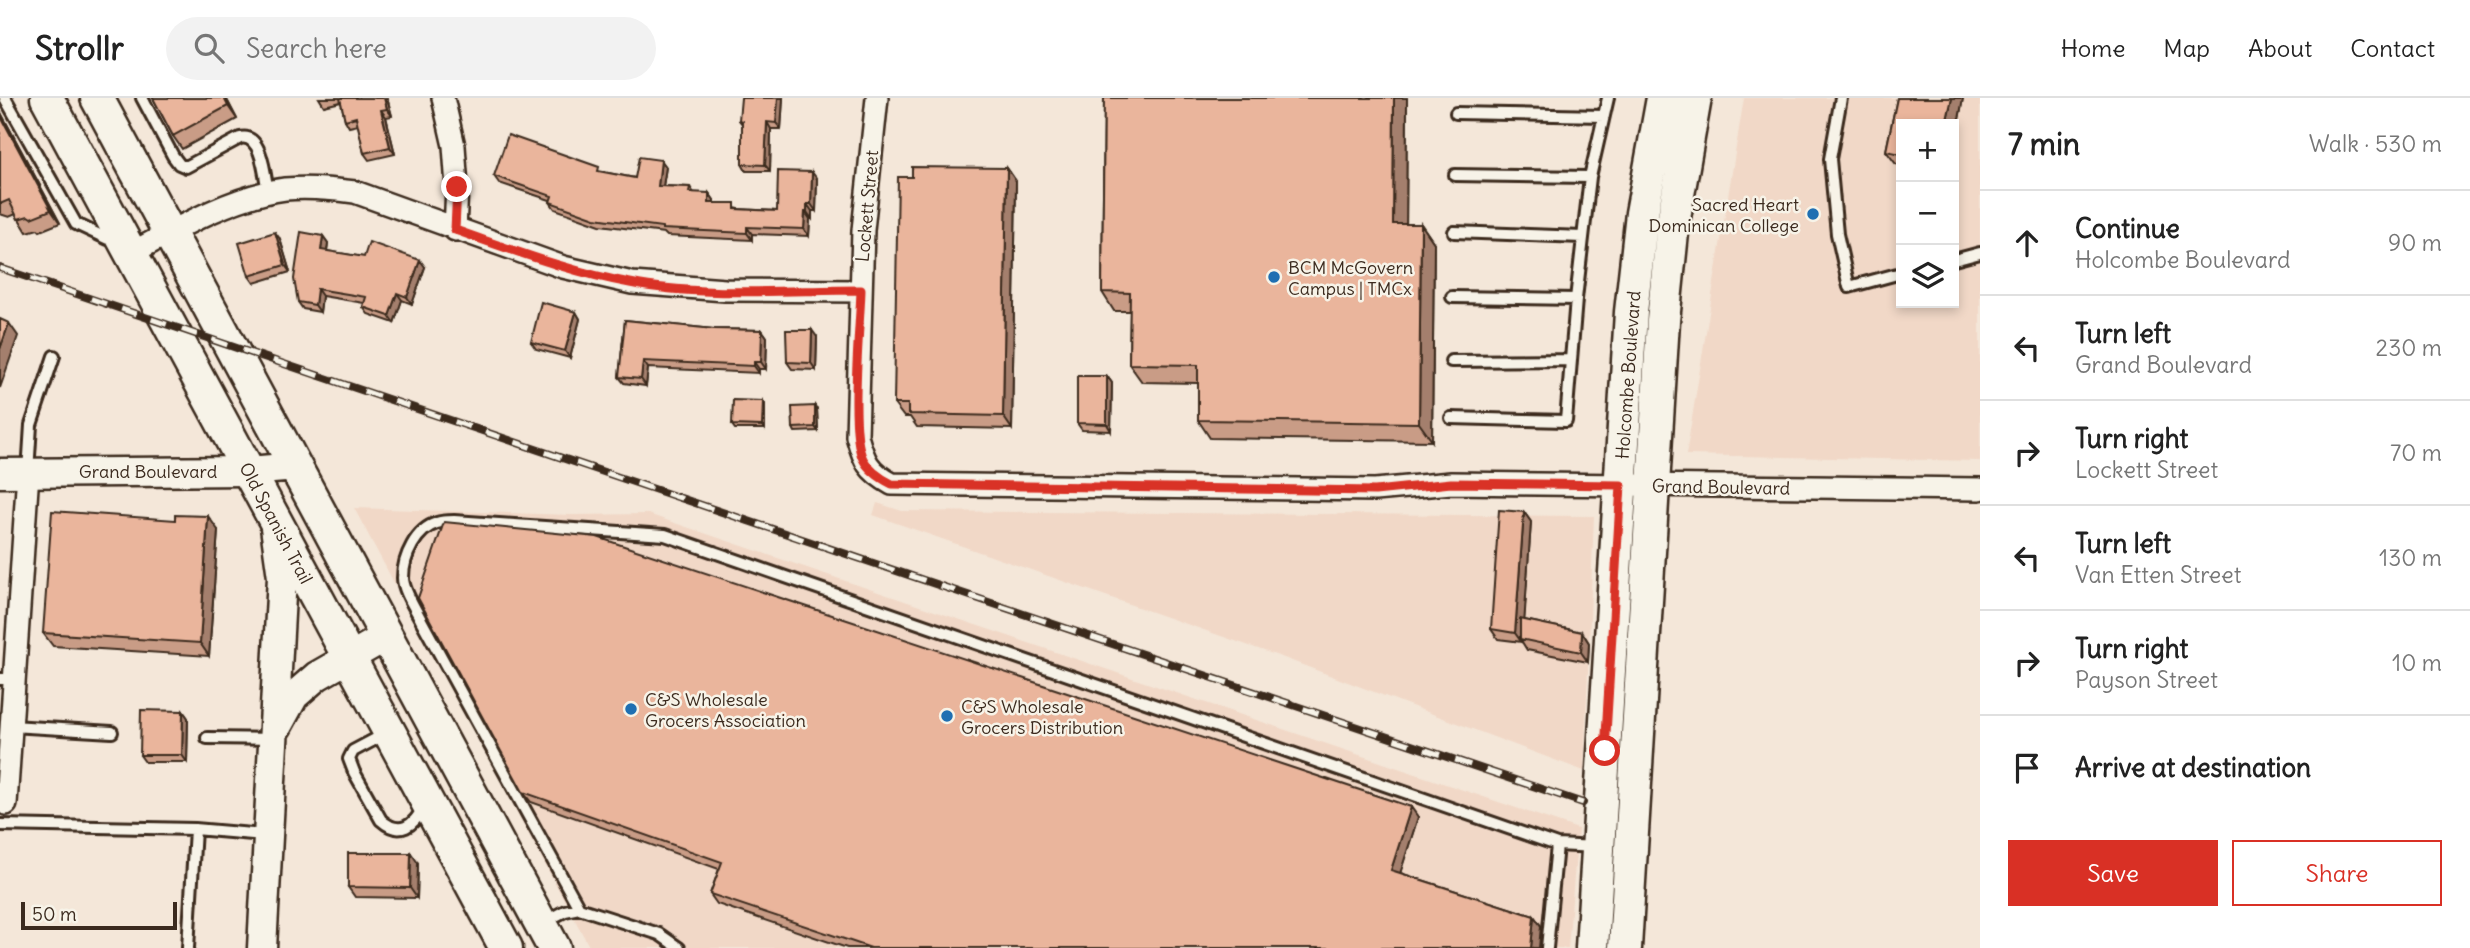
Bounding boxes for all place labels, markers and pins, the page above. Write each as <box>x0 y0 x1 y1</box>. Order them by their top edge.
place label: Sacred Heart Dominican College <box>1649 193 1799 237</box>
marker: Sacred Heart Dominican College <box>1805 206 1821 222</box>
place label: BCM McGovern Campus | TMCx <box>1288 256 1413 300</box>
marker: BCM McGovern Campus | TMCx <box>1266 269 1282 285</box>
place label: C&S Wholesale Grocers Association <box>645 688 806 732</box>
place label: C&S Wholesale Grocers Distribution <box>961 695 1123 739</box>
marker: C&S Wholesale Grocers Association <box>623 701 639 717</box>
marker: C&S Wholesale Grocers Distribution <box>939 708 955 724</box>

